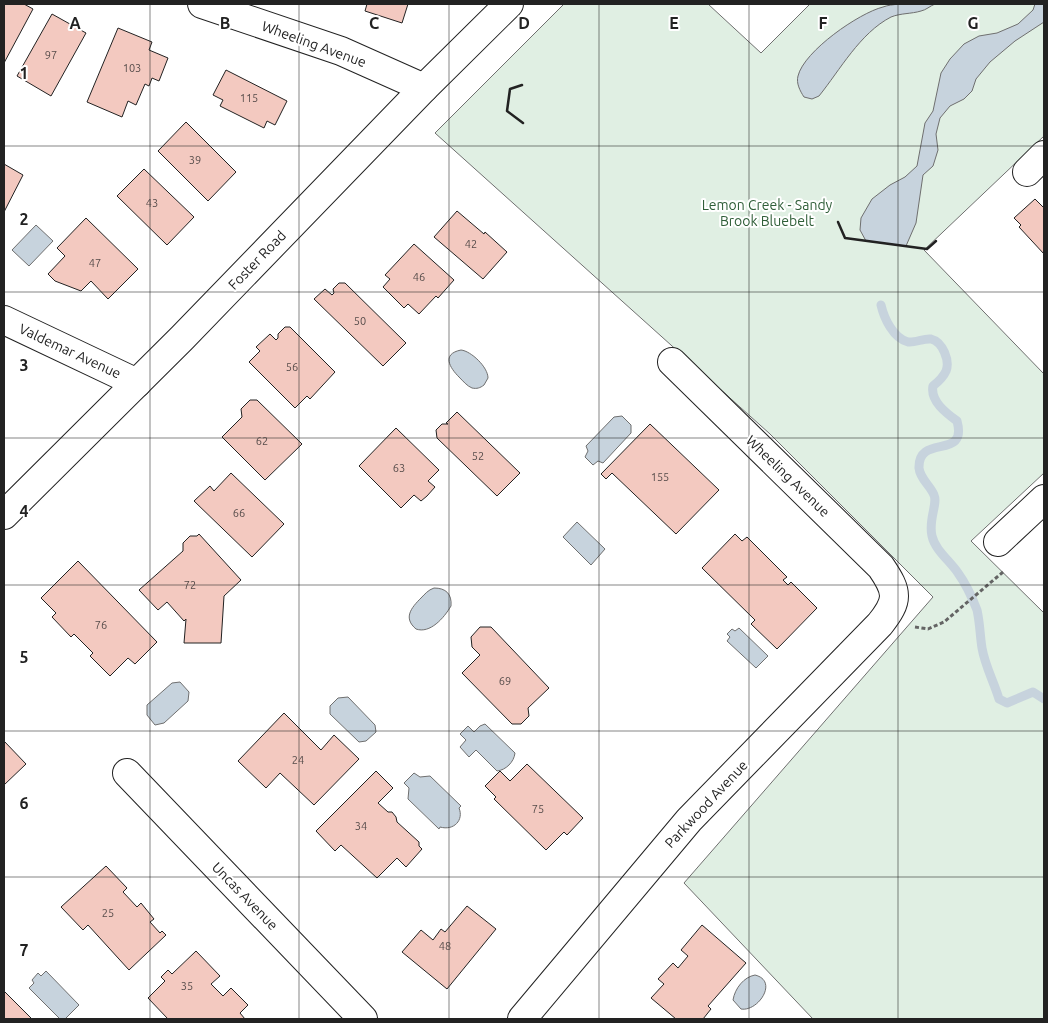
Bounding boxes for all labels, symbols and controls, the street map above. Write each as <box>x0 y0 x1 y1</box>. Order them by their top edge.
text: A <box>69 14 81 32</box>
text: B <box>220 14 230 32</box>
text: C <box>369 14 379 32</box>
text: D <box>518 14 530 32</box>
text: E <box>669 14 679 32</box>
text: F <box>819 14 828 32</box>
text: G <box>967 14 979 32</box>
street label: Wheeling Avenue <box>260 18 368 70</box>
house number: 97 <box>45 49 57 61</box>
house number: 103 <box>123 62 141 74</box>
text: 1 <box>19 64 29 82</box>
house number: 115 <box>240 92 258 104</box>
house number: 39 <box>189 154 201 166</box>
house number: 43 <box>146 197 158 209</box>
park label: Lemon Creek - Sandy Brook Bluebelt <box>702 197 833 229</box>
text: 2 <box>19 210 29 228</box>
street label: Foster Road <box>225 227 289 293</box>
house number: 42 <box>465 238 477 250</box>
house number: 47 <box>89 257 101 269</box>
house number: 46 <box>413 271 425 283</box>
house number: 50 <box>354 315 366 327</box>
street label: Valdemar Avenue <box>17 320 123 382</box>
text: 3 <box>19 356 29 374</box>
house number: 56 <box>286 361 298 373</box>
street label: Wheeling Avenue <box>743 432 833 520</box>
house number: 62 <box>256 435 268 447</box>
house number: 52 <box>472 450 484 462</box>
house number: 63 <box>393 462 405 474</box>
house number: 155 <box>651 471 669 483</box>
text: 4 <box>19 502 29 520</box>
house number: 66 <box>233 507 245 519</box>
house number: 72 <box>184 579 196 591</box>
house number: 76 <box>95 619 107 631</box>
text: 5 <box>19 648 29 666</box>
house number: 69 <box>499 675 511 687</box>
house number: 24 <box>292 754 304 766</box>
street label: Parkwood Avenue <box>661 757 751 851</box>
text: 6 <box>19 794 29 812</box>
house number: 75 <box>532 803 544 815</box>
house number: 34 <box>355 820 367 832</box>
street label: Uncas Avenue <box>209 859 281 933</box>
house number: 25 <box>102 907 114 919</box>
house number: 48 <box>439 940 451 952</box>
text: 7 <box>19 941 29 959</box>
house number: 35 <box>181 980 193 992</box>

